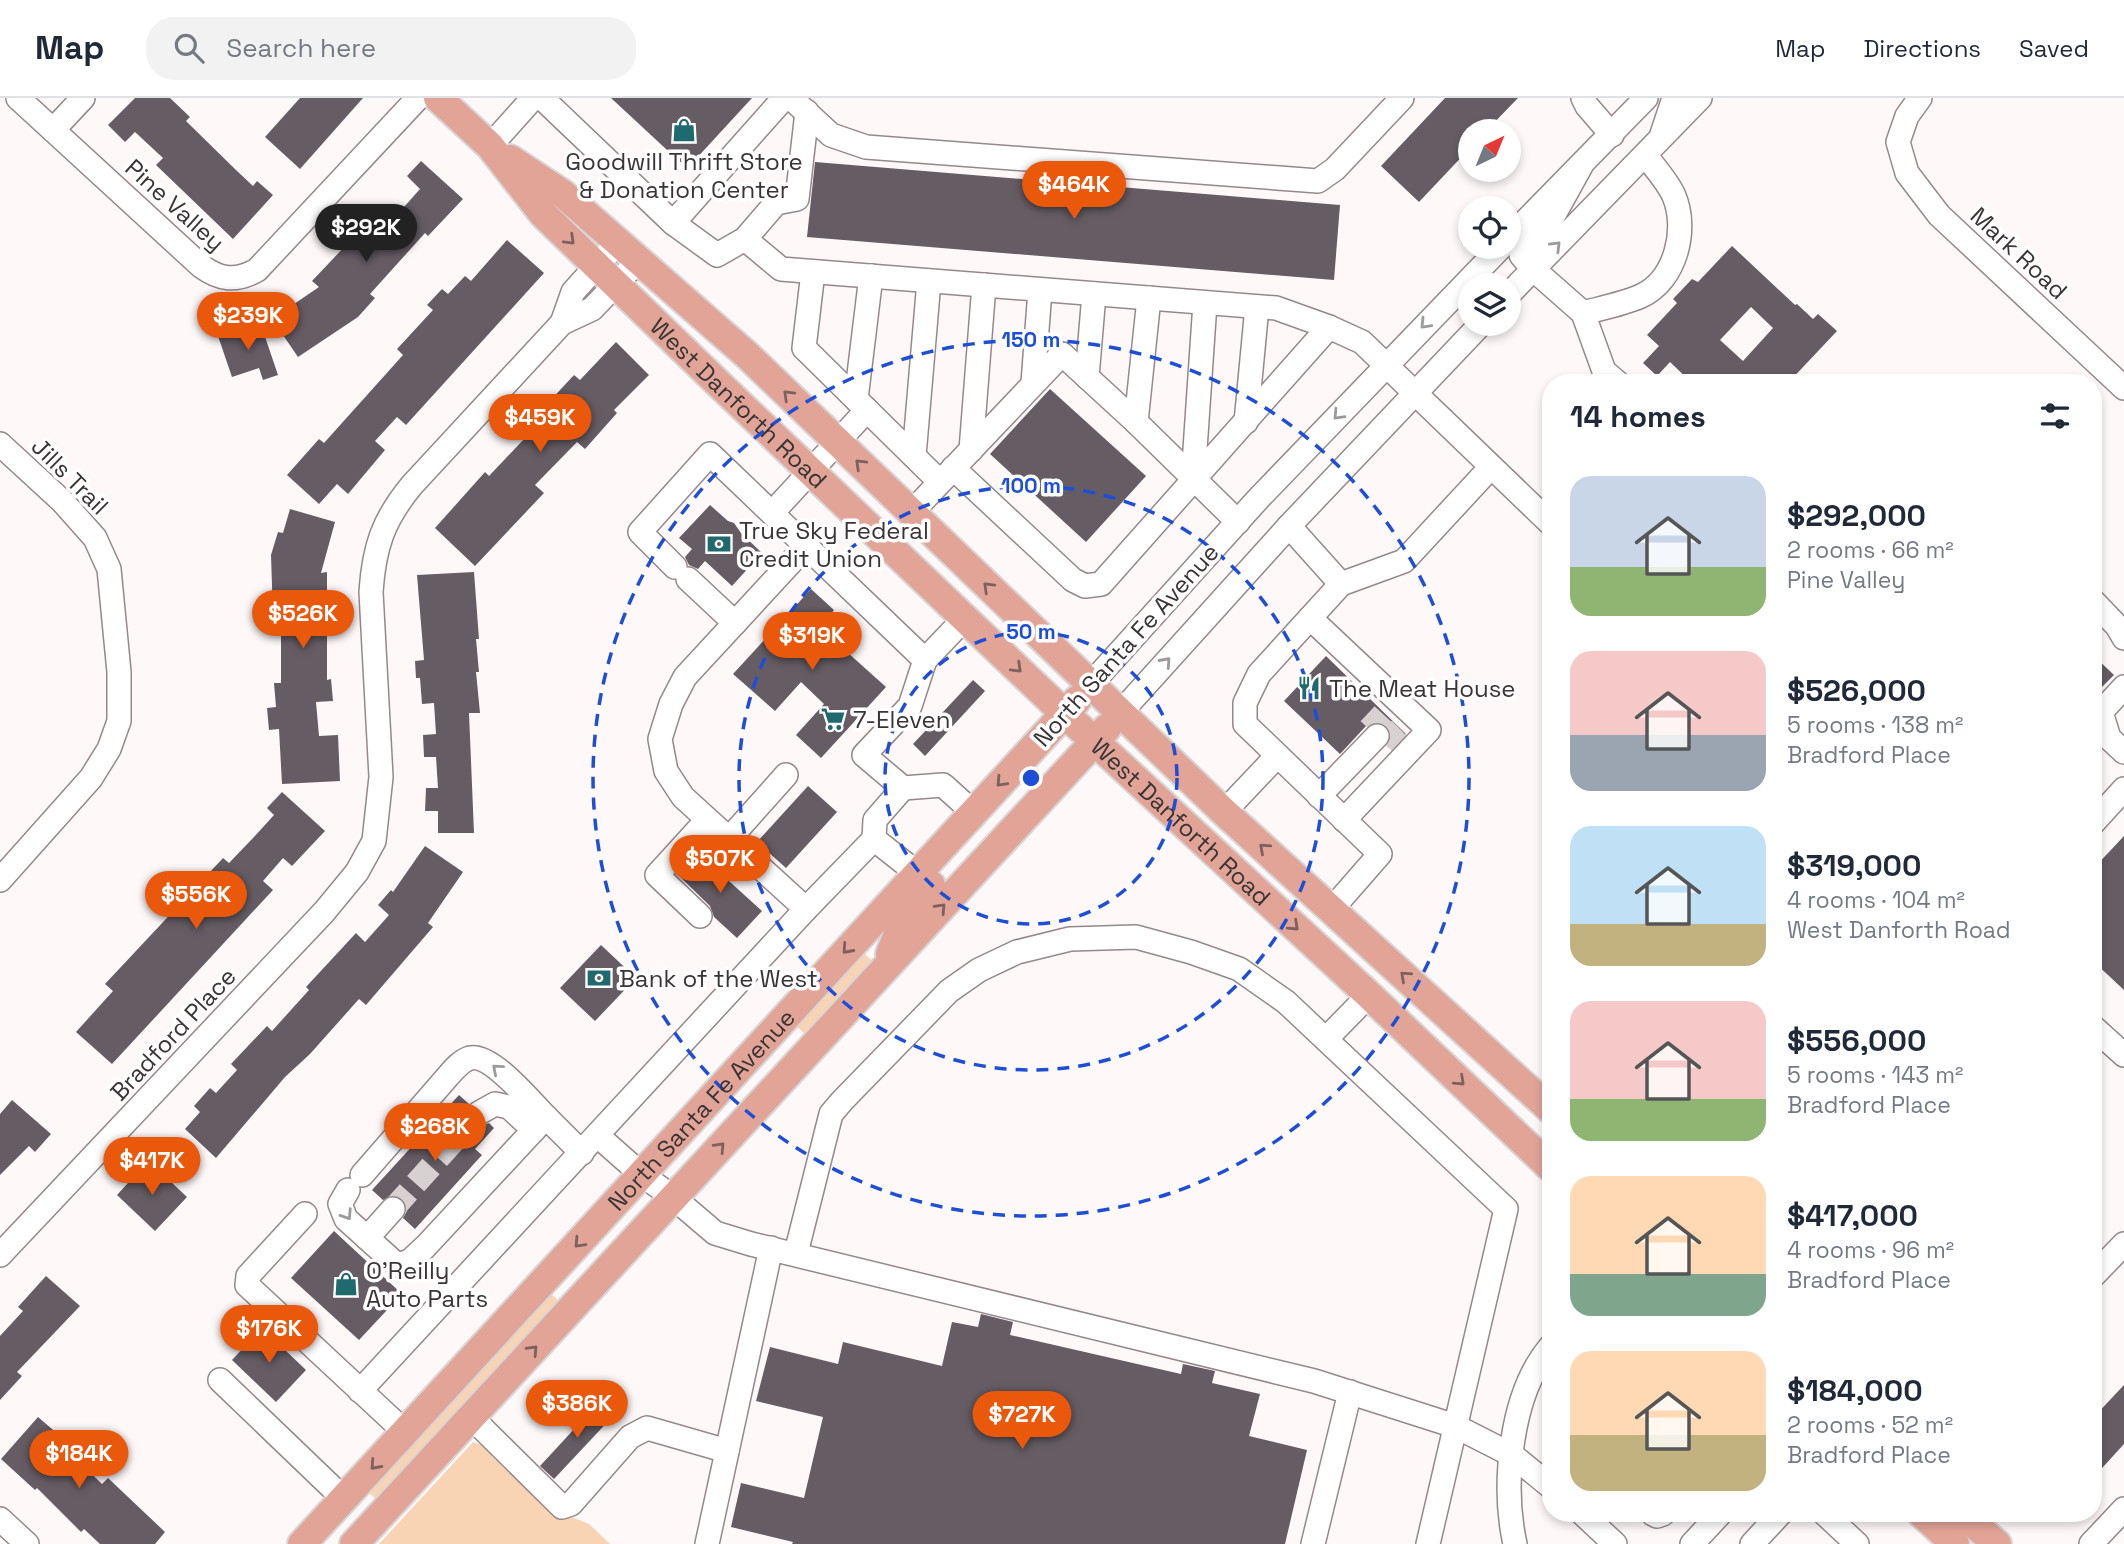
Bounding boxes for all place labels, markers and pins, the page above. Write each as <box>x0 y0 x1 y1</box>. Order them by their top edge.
shop icon: Goodwill Thrift Store & Donation Center <box>670 116 698 144</box>
place label: Goodwill Thrift Store & Donation Center <box>565 146 803 205</box>
pin: $464K <box>1025 162 1123 221</box>
pin: $292K <box>317 204 415 264</box>
pin: $239K <box>199 292 297 352</box>
pin: $459K <box>491 394 589 454</box>
place label: True Sky Federal Credit Union <box>739 515 929 574</box>
bank icon: True Sky Federal Credit Union <box>705 530 733 558</box>
pin: $526K <box>254 590 352 650</box>
pin: $319K <box>763 612 861 672</box>
place label: The Meat House <box>1329 673 1516 704</box>
restaurant icon: The Meat House <box>1295 674 1323 702</box>
place label: 7-Eleven <box>853 704 951 735</box>
supermarket icon: 7-Eleven <box>819 705 847 733</box>
centre of rings <box>1019 766 1043 790</box>
pin: $507K <box>671 836 769 895</box>
pin: $556K <box>147 872 245 931</box>
place label: Bank of the West <box>619 963 818 994</box>
bank icon: Bank of the West <box>585 964 613 992</box>
pin: $268K <box>386 1104 484 1163</box>
pin: $417K <box>103 1138 201 1197</box>
place label: O'Reilly Auto Parts <box>366 1255 488 1314</box>
shop icon: O'Reilly Auto Parts <box>332 1270 360 1298</box>
pin: $176K <box>220 1306 318 1365</box>
pin: $386K <box>528 1380 626 1440</box>
pin: $727K <box>973 1392 1071 1451</box>
pin: $184K <box>30 1430 128 1490</box>

